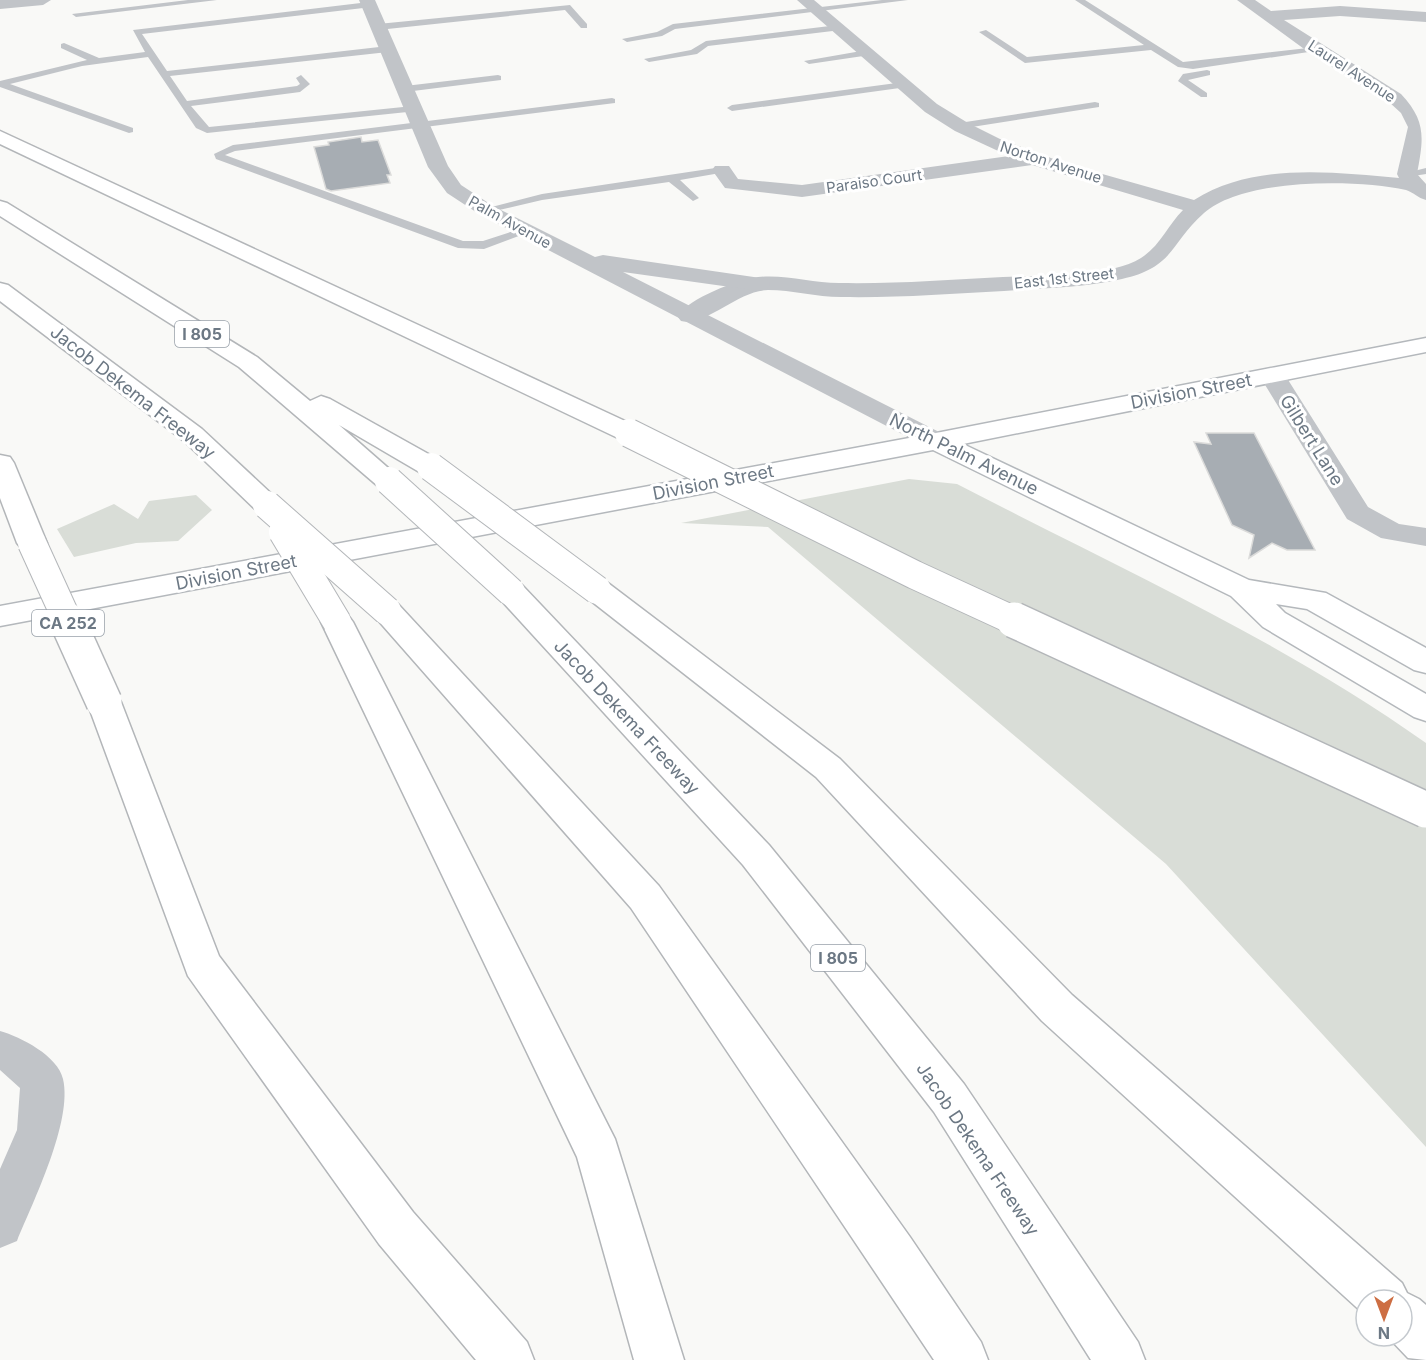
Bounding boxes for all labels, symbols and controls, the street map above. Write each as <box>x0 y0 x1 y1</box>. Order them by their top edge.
street label: Laurel Avenue <box>1305 36 1399 106</box>
street label: Norton Avenue <box>998 137 1104 187</box>
street label: Paraiso Court <box>825 165 923 197</box>
street label: Palm Avenue <box>465 191 555 253</box>
street label: East 1st Street <box>1013 263 1115 293</box>
street label: Jacob Dekema Freeway <box>46 321 220 463</box>
road number: I 805 <box>175 321 229 347</box>
street label: Division Street <box>1129 369 1253 413</box>
street label: Gilbert Lane <box>1276 391 1348 489</box>
street label: North Palm Avenue <box>886 409 1042 499</box>
street label: Division Street <box>651 460 775 504</box>
street label: Division Street <box>174 550 298 594</box>
road number: CA 252 <box>32 610 104 636</box>
street label: Jacob Dekema Freeway <box>550 635 704 799</box>
road number: I 805 <box>811 945 865 971</box>
street label: Jacob Dekema Freeway <box>912 1059 1044 1239</box>
north arrow <box>1354 1288 1414 1348</box>
text: N <box>1378 1323 1390 1343</box>

